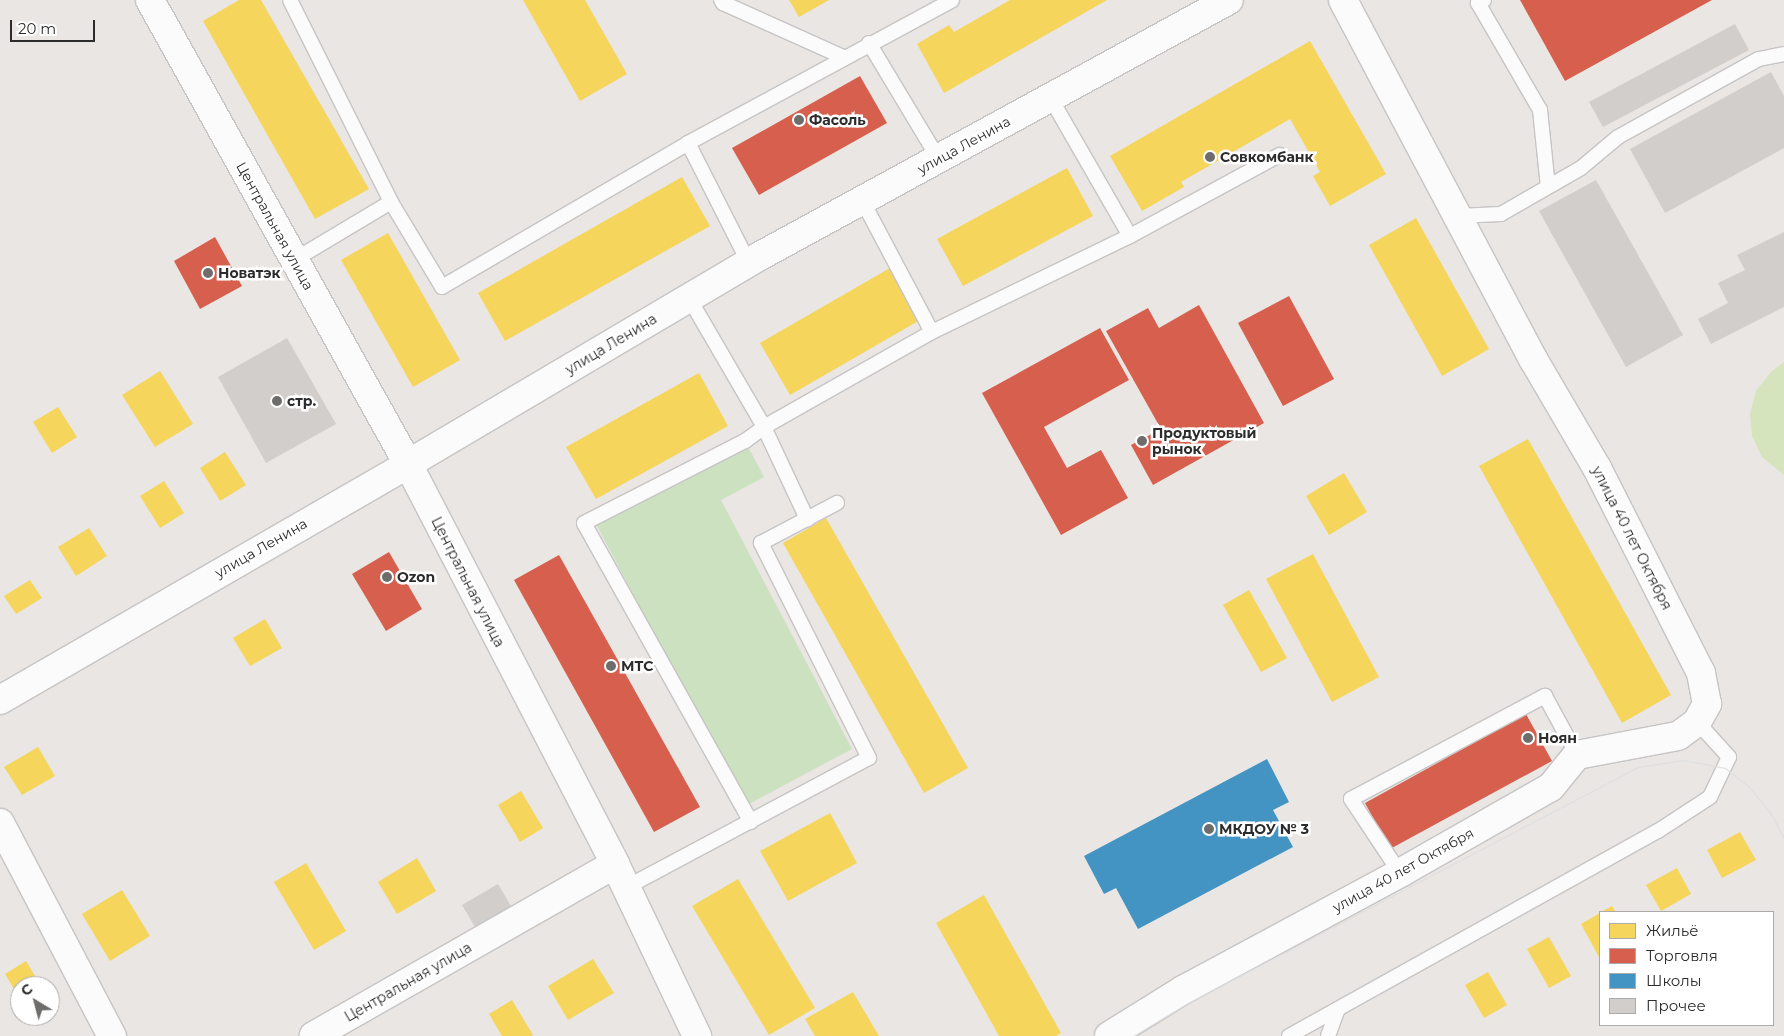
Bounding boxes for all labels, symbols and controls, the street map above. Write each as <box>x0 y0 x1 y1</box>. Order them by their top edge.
scale bar <box>12 10 98 42</box>
text: 20 m <box>18 19 56 38</box>
place label: Фасоль <box>809 112 866 128</box>
street label: улица Ленина <box>915 113 1013 177</box>
marker: Фасоль <box>793 114 805 126</box>
place label: Совкомбанк <box>1220 149 1314 165</box>
marker: Совкомбанк <box>1204 151 1216 163</box>
street label: Центральная улица <box>233 159 317 293</box>
place label: Новатэк <box>218 265 280 281</box>
marker: Новатэк <box>202 267 214 279</box>
street label: улица Ленина <box>562 310 660 378</box>
place label: стр. <box>287 393 316 409</box>
marker: стр. <box>271 395 283 407</box>
place label: Продуктовый рынок <box>1152 425 1256 458</box>
marker: Продуктовый рынок <box>1136 435 1148 447</box>
street label: улица 40 лет Октября <box>1588 463 1676 613</box>
street label: Центральная улица <box>428 514 508 650</box>
street label: улица Ленина <box>212 515 310 581</box>
place label: Ozon <box>397 569 435 585</box>
marker: Ozon <box>381 571 393 583</box>
place label: МТС <box>621 658 653 674</box>
marker: МТС <box>605 660 617 672</box>
place label: Ноян <box>1538 730 1577 746</box>
marker: Ноян <box>1522 732 1534 744</box>
place label: МКДОУ № 3 <box>1219 821 1309 837</box>
marker: МКДОУ № 3 <box>1203 823 1215 835</box>
street label: улица 40 лет Октября <box>1329 824 1477 916</box>
legend <box>1599 911 1774 1026</box>
text: Жильё <box>1646 921 1699 940</box>
street label: Центральная улица <box>341 939 475 1025</box>
text: Торговля <box>1646 946 1718 965</box>
text: Школы <box>1646 971 1702 990</box>
north arrow <box>10 976 60 1026</box>
text: С <box>17 980 36 1000</box>
text: Прочее <box>1646 996 1706 1015</box>

